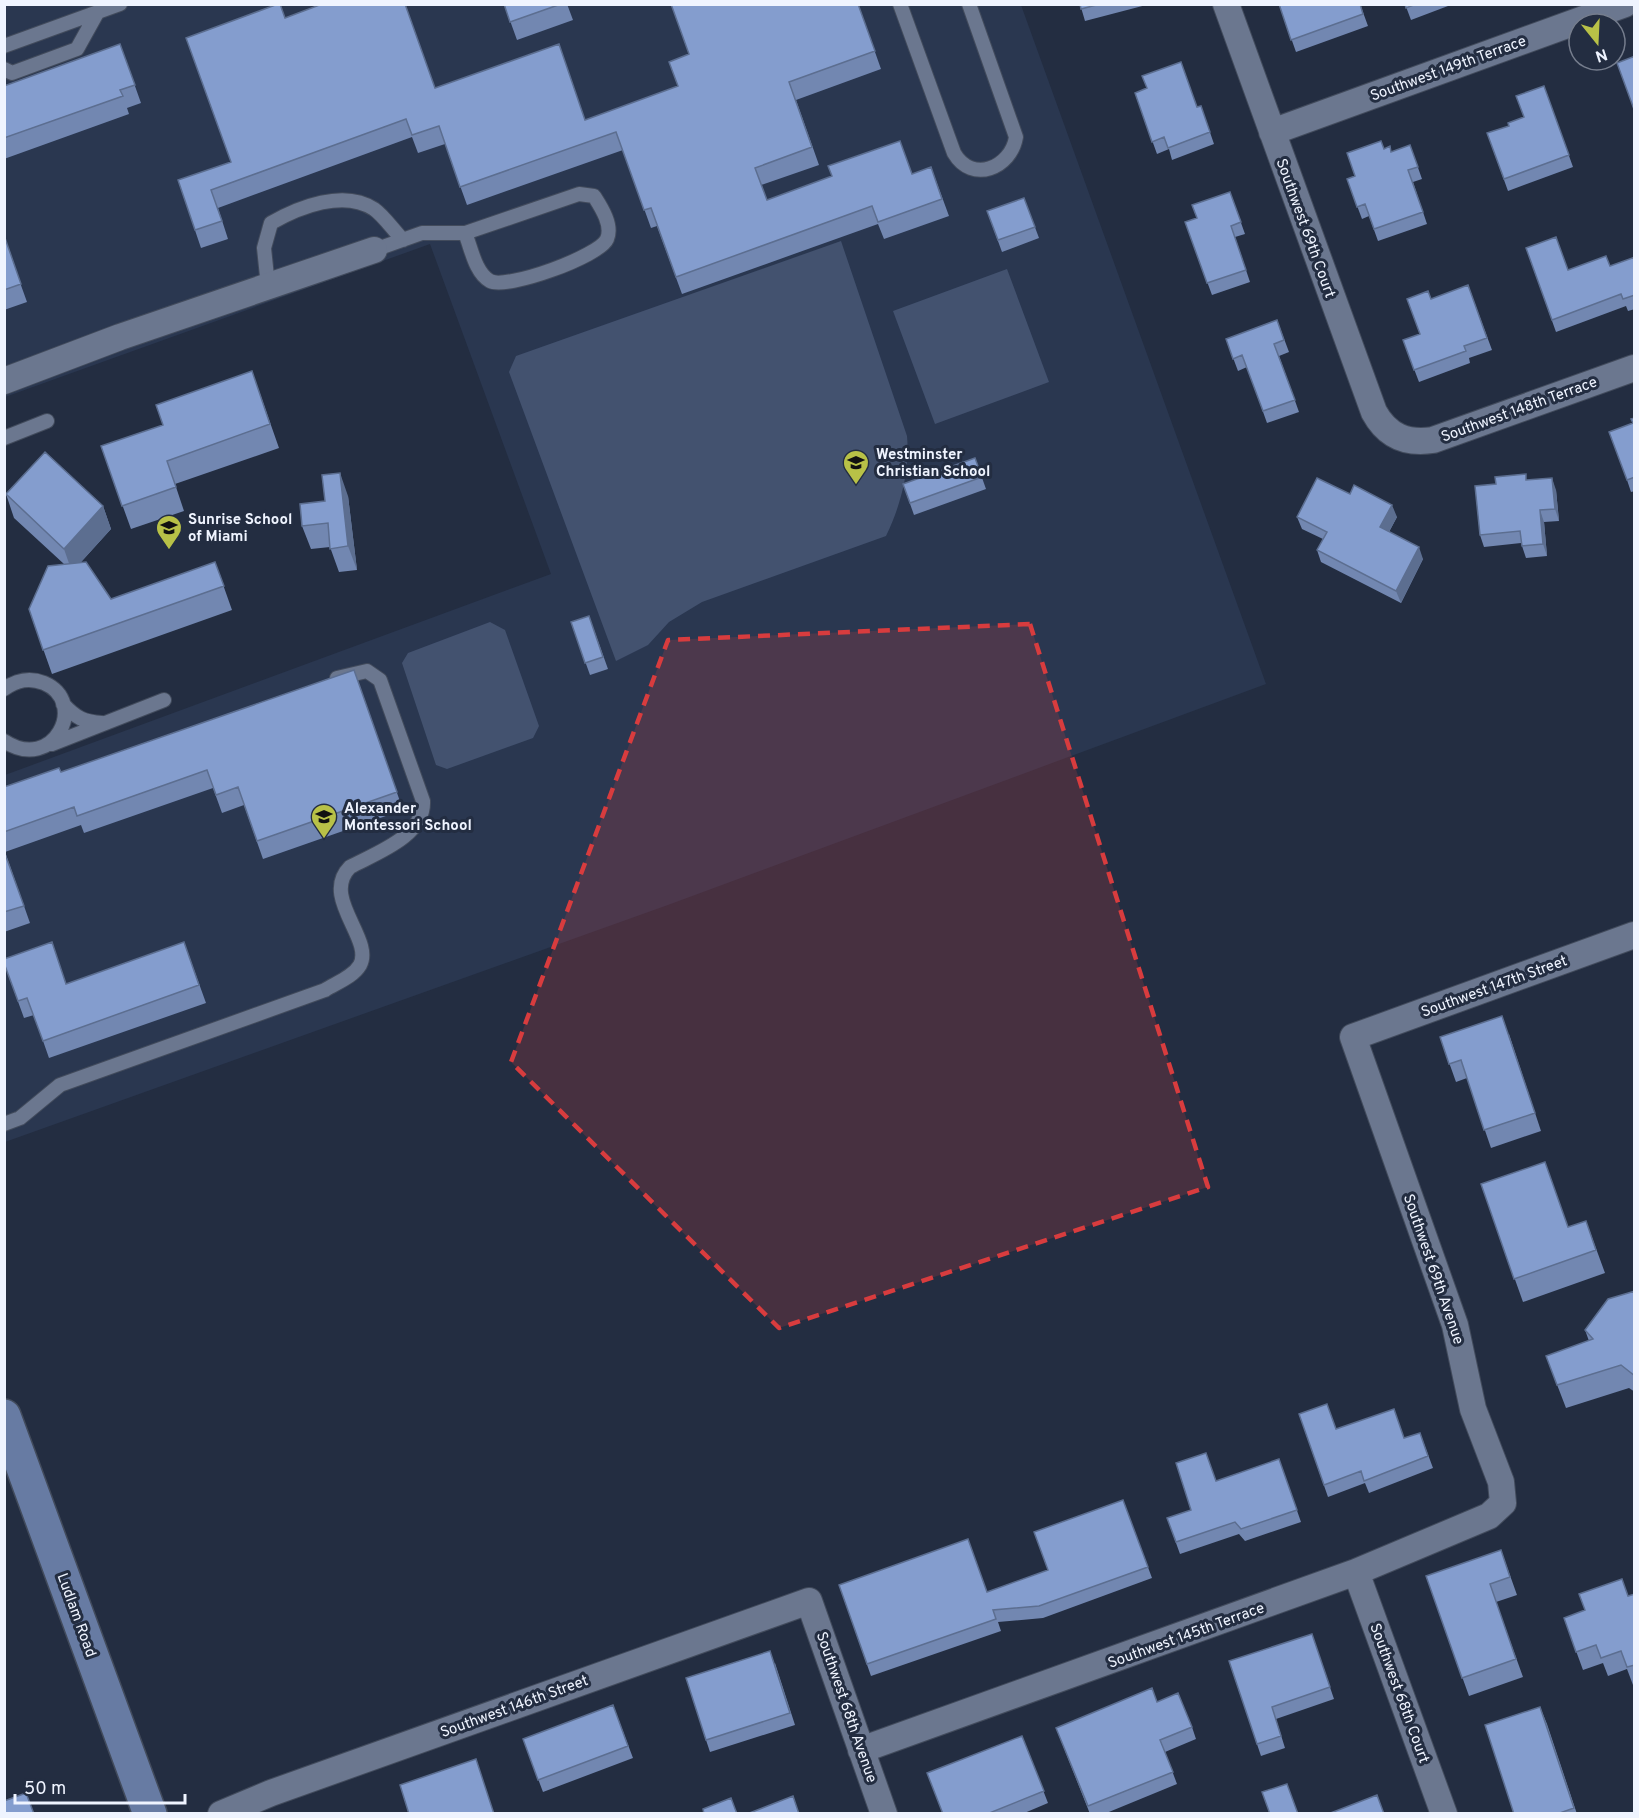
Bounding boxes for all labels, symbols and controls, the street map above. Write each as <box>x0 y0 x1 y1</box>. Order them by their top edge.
north arrow <box>1567 12 1627 72</box>
street label: Southwest 149th Terrace <box>1368 32 1529 106</box>
text: N <box>1592 43 1610 66</box>
street label: Southwest 69th Court <box>1271 156 1339 301</box>
street label: Southwest 148th Terrace <box>1439 373 1600 448</box>
place label: Westminster Christian School <box>876 446 991 482</box>
school or university icon: Westminster Christian School <box>841 448 871 486</box>
place label: Sunrise School of Miami <box>188 511 292 547</box>
school or university icon: Sunrise School of Miami <box>154 513 184 551</box>
place label: Alexander Montessori School <box>344 800 472 836</box>
school or university icon: Alexander Montessori School <box>309 802 339 840</box>
street label: Southwest 147th Street <box>1419 952 1570 1023</box>
street label: Southwest 69th Avenue <box>1398 1192 1467 1347</box>
street label: Ludlam Road <box>52 1571 100 1660</box>
street label: Southwest 145th Terrace <box>1106 1599 1267 1674</box>
street label: Southwest 68th Court <box>1364 1621 1433 1766</box>
street label: Southwest 68th Avenue <box>811 1629 880 1786</box>
street label: Southwest 146th Street <box>438 1672 591 1743</box>
scale bar <box>15 1767 184 1805</box>
text: 50 m <box>24 1778 66 1801</box>

